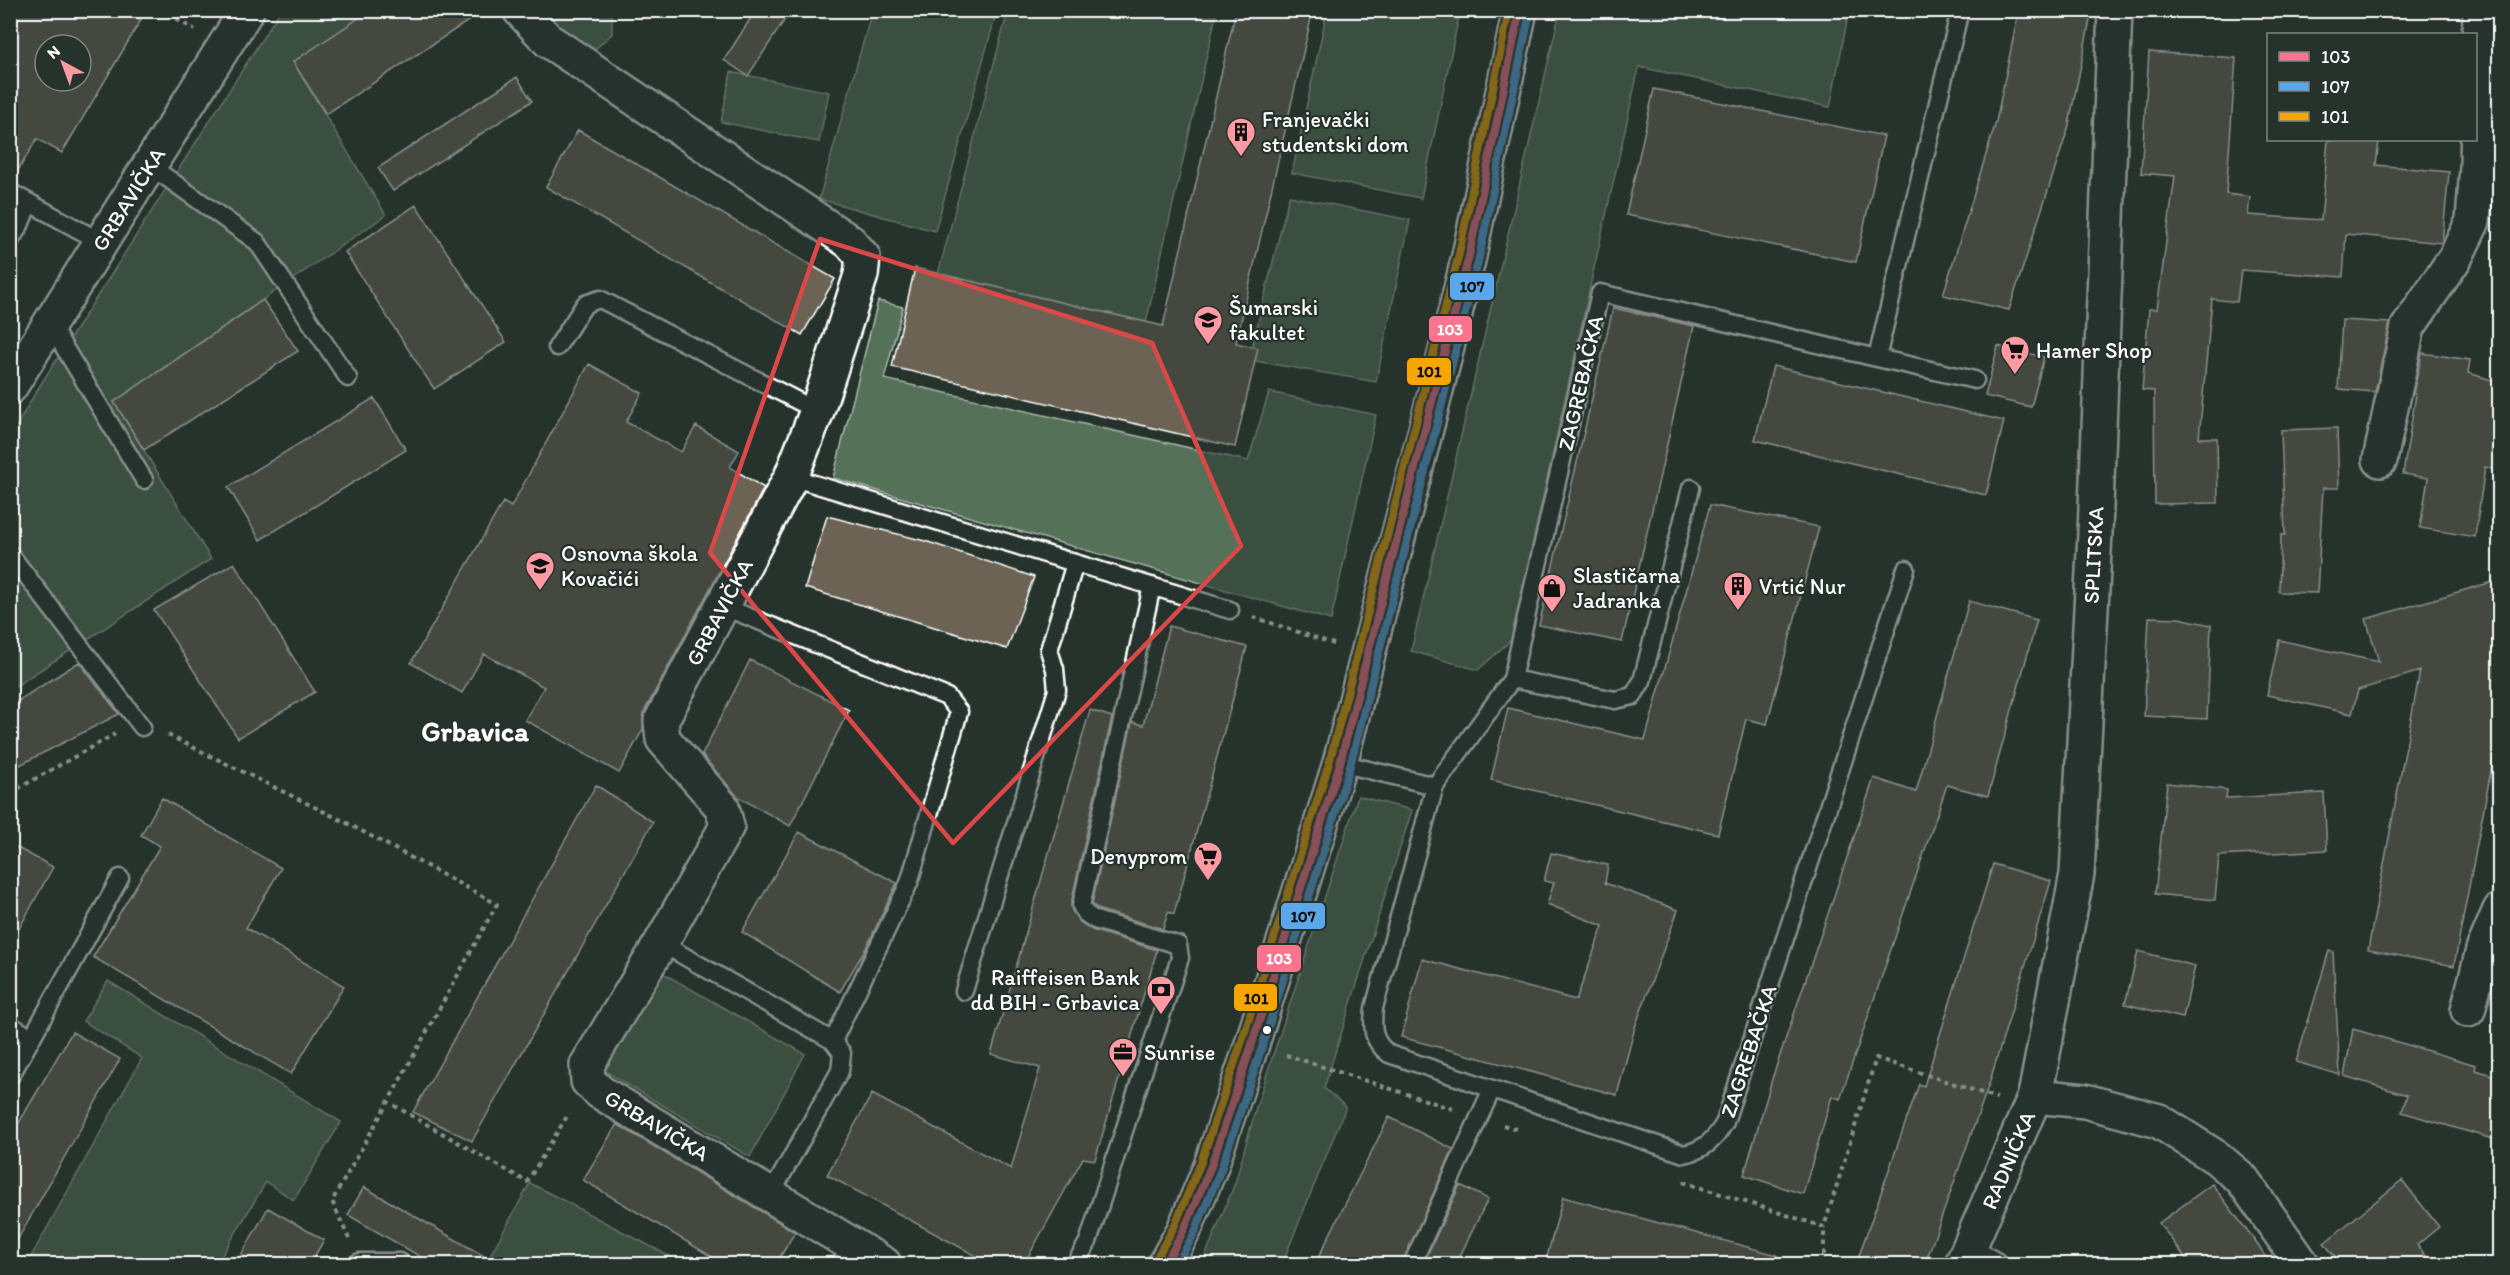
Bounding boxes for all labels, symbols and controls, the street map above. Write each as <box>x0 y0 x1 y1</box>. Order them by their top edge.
north arrow <box>33 33 93 93</box>
legend <box>2267 33 2477 141</box>
text: N <box>43 41 64 63</box>
text: 103 <box>2321 46 2350 68</box>
text: 107 <box>2321 76 2349 98</box>
place label: Franjevački studentski dom <box>1262 106 1409 158</box>
text: 101 <box>2321 106 2349 128</box>
building icon: Franjevački studentski dom <box>1225 116 1257 158</box>
street label: GRBAVIČKA <box>86 142 171 256</box>
line badge: 107 <box>1449 272 1495 301</box>
text: 107 <box>1459 277 1485 296</box>
place label: Šumarski fakultet <box>1229 294 1318 346</box>
school or university icon: Šumarski fakultet <box>1192 304 1224 346</box>
street label: ZAGREBAČKA <box>1552 313 1609 453</box>
line badge: 103 <box>1428 315 1473 343</box>
text: 103 <box>1437 320 1463 339</box>
supermarket icon: Hamer Shop <box>1999 334 2031 376</box>
place label: Hamer Shop <box>2036 337 2152 364</box>
line badge: 101 <box>1406 357 1452 386</box>
text: 101 <box>1417 362 1442 381</box>
street label: SPLITSKA <box>2077 506 2110 604</box>
place label: Osnovna škola Kovačići <box>561 540 699 592</box>
school or university icon: Osnovna škola Kovačići <box>524 550 556 592</box>
street label: GRBAVIČKA <box>680 554 759 670</box>
place label: Slastičarna Jadranka <box>1573 562 1681 614</box>
building icon: Vrtić Nur <box>1722 570 1754 612</box>
shop icon: Slastičarna Jadranka <box>1536 572 1568 614</box>
place label: Vrtić Nur <box>1759 573 1846 600</box>
district label: Grbavica <box>421 714 529 748</box>
supermarket icon: Denyprom <box>1192 840 1224 882</box>
place label: Denyprom <box>1090 843 1187 870</box>
line badge: 107 <box>1280 902 1326 930</box>
text: 107 <box>1290 907 1316 926</box>
line badge: 103 <box>1256 944 1302 973</box>
text: 103 <box>1266 949 1292 968</box>
place label: Raiffeisen Bank dd BIH - Grbavica <box>970 964 1141 1016</box>
bank icon: Raiffeisen Bank dd BIH - Grbavica <box>1145 974 1177 1016</box>
street label: ZAGREBAČKA <box>1714 981 1783 1121</box>
line badge: 101 <box>1233 983 1278 1012</box>
text: 101 <box>1244 989 1269 1008</box>
unlabelled marker <box>1261 1024 1273 1036</box>
office icon: Sunrise <box>1107 1036 1139 1078</box>
place label: Sunrise <box>1144 1039 1215 1066</box>
street label: GRBAVIČKA <box>600 1084 714 1167</box>
street label: RADNIČKA <box>1976 1107 2041 1213</box>

